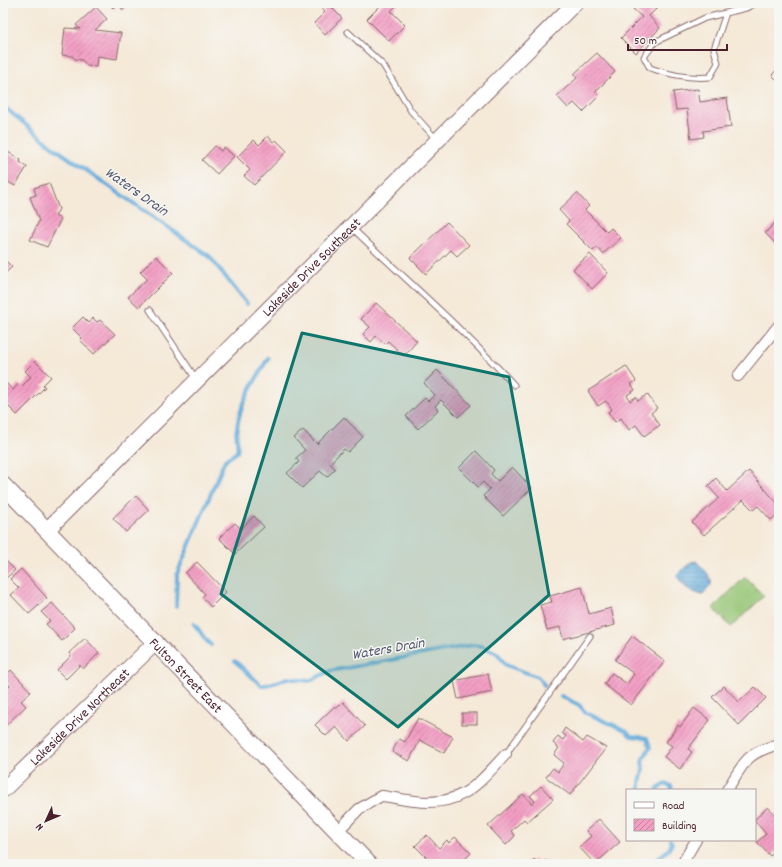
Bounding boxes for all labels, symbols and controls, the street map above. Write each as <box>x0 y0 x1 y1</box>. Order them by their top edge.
scale bar <box>628 26 727 52</box>
text: 50 m <box>634 33 657 50</box>
water label: Waters Drain <box>100 163 173 223</box>
street label: Lakeside Drive Southeast <box>258 214 366 322</box>
water label: Waters Drain <box>350 633 427 667</box>
street label: Fulton Street East <box>144 634 226 719</box>
street label: Lakeside Drive Northeast <box>26 664 135 771</box>
legend <box>626 789 756 841</box>
text: Road <box>662 798 684 815</box>
north arrow <box>26 801 66 841</box>
text: Building <box>662 818 697 835</box>
text: N <box>32 819 48 834</box>

